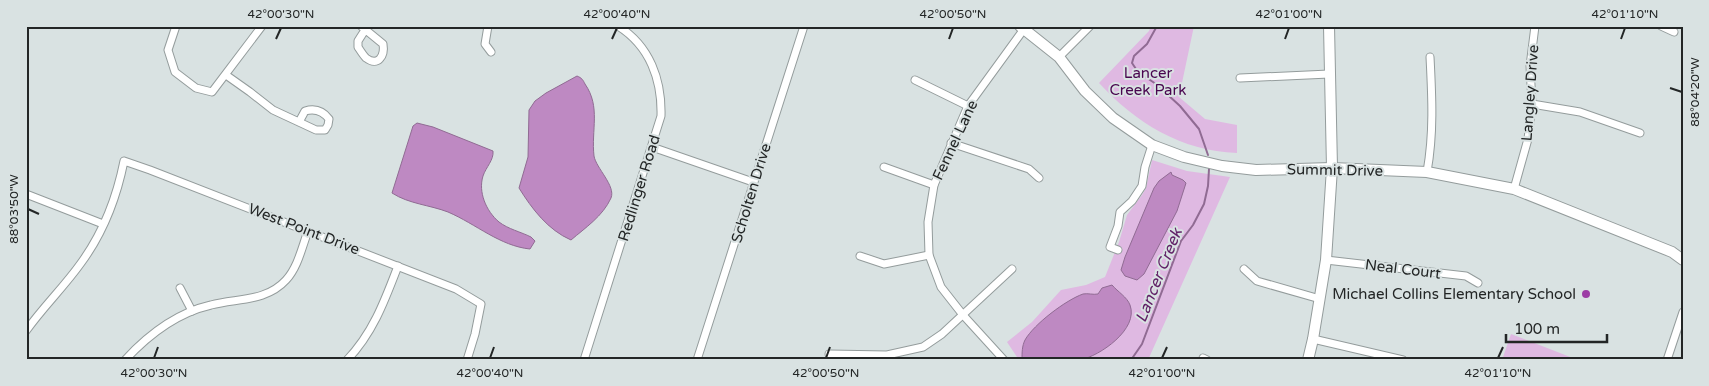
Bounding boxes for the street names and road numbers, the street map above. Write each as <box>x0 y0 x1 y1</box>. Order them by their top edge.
street label: Langley Drive <box>1518 44 1542 142</box>
street label: Fennel Lane <box>929 97 981 183</box>
street label: Redlinger Road <box>614 133 664 243</box>
street label: Scholten Drive <box>727 141 775 245</box>
street label: Summit Drive <box>1287 160 1383 180</box>
street label: West Point Drive <box>246 199 362 259</box>
street label: Neal Court <box>1364 255 1442 283</box>

